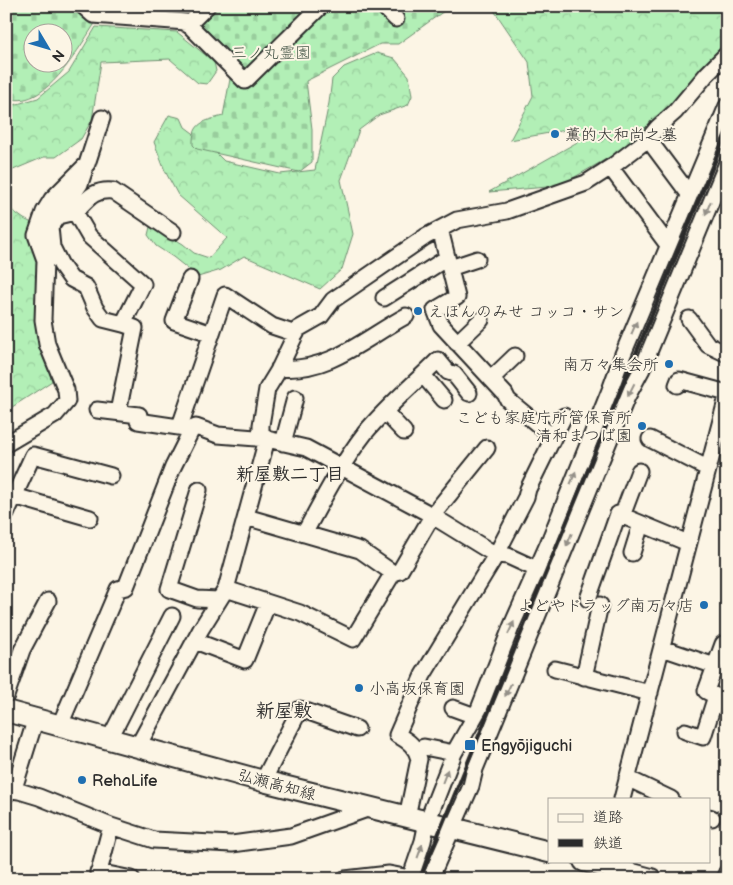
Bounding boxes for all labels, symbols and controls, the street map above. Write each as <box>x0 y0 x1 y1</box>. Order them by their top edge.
north arrow <box>22 22 72 72</box>
park label: 三ノ丸霊園 <box>231 44 311 63</box>
text: N <box>48 46 68 65</box>
place label: 薫的大和尚之墓 <box>565 126 677 145</box>
marker: 薫的大和尚之墓 <box>549 128 561 140</box>
one-way arrow <box>704 201 712 215</box>
place label: えほんのみせ コッコ・サン <box>428 303 624 322</box>
marker: えほんのみせ コッコ・サン <box>412 305 424 317</box>
one-way arrow <box>630 321 638 335</box>
place label: 南万々集会所 <box>563 356 659 375</box>
marker: 南万々集会所 <box>663 358 675 370</box>
one-way arrow <box>627 382 635 397</box>
place label: こども家庭庁所管保育所 清和まつば園 <box>456 409 632 446</box>
marker: こども家庭庁所管保育所 清和まつば園 <box>636 420 648 432</box>
district label: 新屋敷二丁目 <box>236 464 344 485</box>
one-way arrow <box>569 470 577 485</box>
one-way arrow <box>565 532 572 547</box>
place label: よどやドラッグ南万々店 <box>517 597 694 616</box>
marker: よどやドラッグ南万々店 <box>698 599 710 611</box>
one-way arrow <box>508 621 516 635</box>
place label: 小高坂保育園 <box>369 680 465 699</box>
marker: 小高坂保育園 <box>353 682 365 694</box>
one-way arrow <box>503 683 511 697</box>
district label: 新屋敷 <box>255 700 313 723</box>
place label: Engyōjiguchi <box>481 737 572 756</box>
marker: Engyōjiguchi <box>463 738 477 752</box>
street label: 弘瀬高知線 <box>236 766 318 805</box>
one-way arrow <box>441 768 449 783</box>
place label: RehaLife <box>92 772 158 791</box>
marker: RehaLife <box>76 774 88 786</box>
legend <box>548 798 710 862</box>
text: 道路 <box>593 808 623 827</box>
text: 鉄道 <box>593 834 623 853</box>
one-way arrow <box>417 843 424 858</box>

